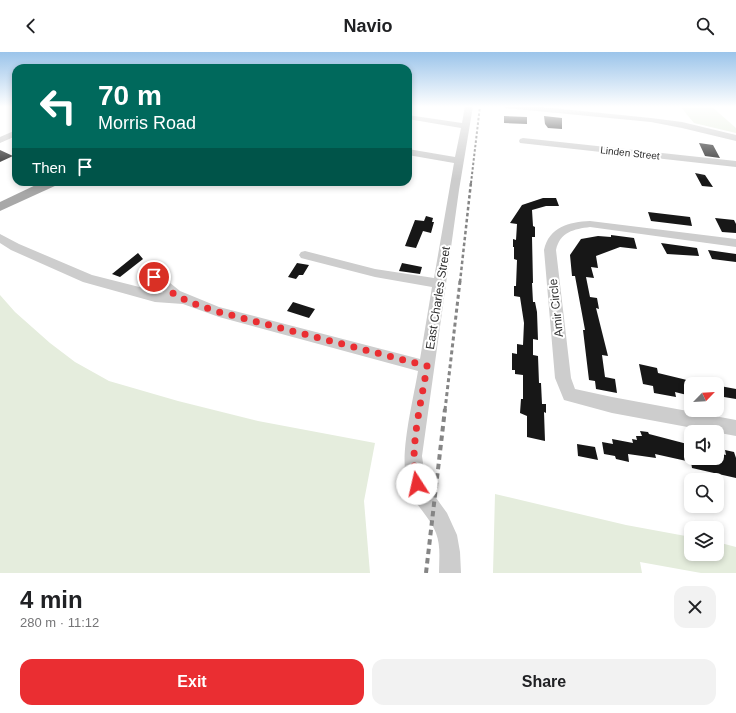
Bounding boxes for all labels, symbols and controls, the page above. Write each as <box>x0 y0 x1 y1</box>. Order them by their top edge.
icon: back <box>20 15 42 37</box>
icon: search <box>694 15 716 37</box>
text: Navio <box>343 16 393 36</box>
icon: left <box>32 80 84 132</box>
text: 70 m <box>98 80 162 111</box>
text: Morris Road <box>98 113 196 133</box>
street label: Linden Street <box>600 144 660 162</box>
icon: arrive <box>74 156 96 178</box>
text: Then <box>32 159 66 176</box>
street label: East Charles Street <box>423 245 453 350</box>
pin <box>137 260 171 294</box>
icon: arrive <box>143 266 165 288</box>
street label: Amir Circle <box>546 278 566 338</box>
north arrow <box>684 377 724 417</box>
map controls <box>684 377 724 561</box>
button: sound <box>684 425 724 465</box>
position arrow <box>396 463 438 505</box>
button: search <box>684 473 724 513</box>
button: layers <box>684 521 724 561</box>
text: 4 min <box>20 586 83 613</box>
button: close <box>674 586 716 628</box>
text: 280 m · 11:12 <box>20 615 99 630</box>
button: Exit <box>20 659 364 705</box>
button: Share <box>372 659 716 705</box>

